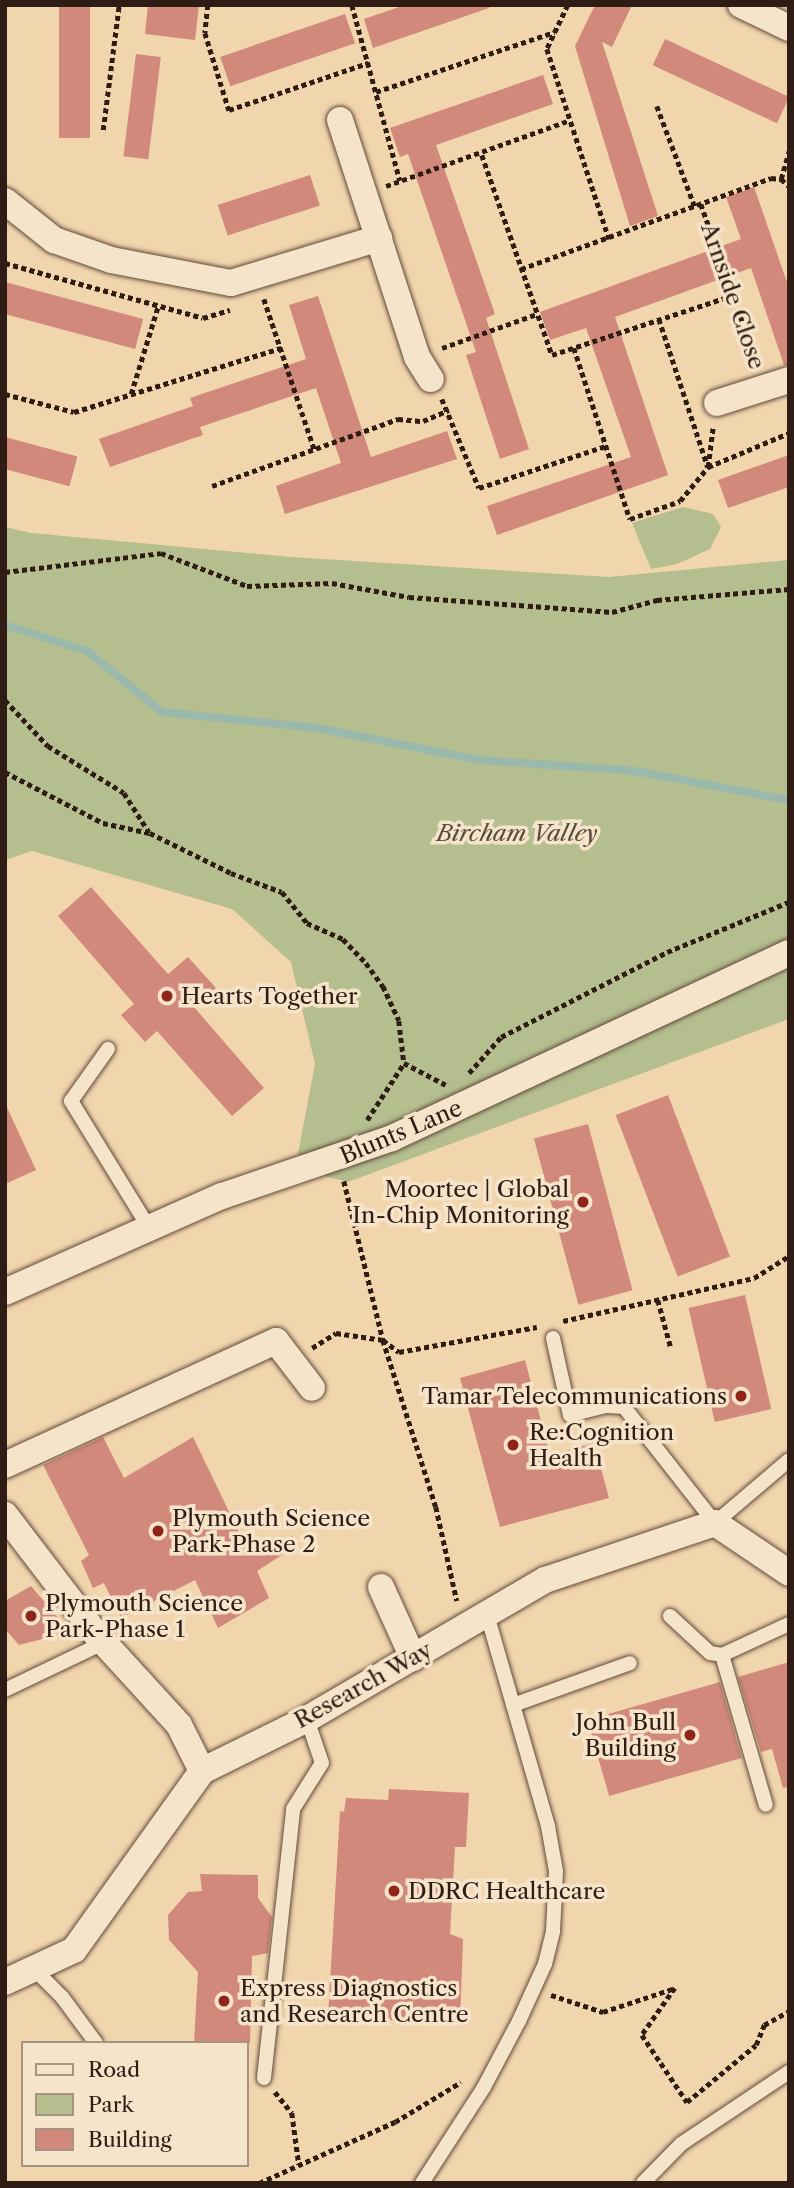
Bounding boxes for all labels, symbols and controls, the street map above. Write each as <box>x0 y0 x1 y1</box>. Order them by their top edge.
street label: Arnside Close <box>695 219 771 373</box>
park label: Bircham Valley <box>437 819 597 847</box>
place label: Hearts Together <box>181 982 358 1010</box>
marker: Hearts Together <box>159 988 175 1004</box>
street label: Blunts Lane <box>336 1094 466 1170</box>
place label: Moortec | Global In-Chip Monitoring <box>352 1175 569 1229</box>
marker: Moortec | Global In-Chip Monitoring <box>575 1194 591 1210</box>
place label: Tamar Telecommunications <box>420 1382 727 1410</box>
marker: Tamar Telecommunications <box>733 1388 749 1404</box>
place label: Re:Cognition Health <box>529 1418 674 1472</box>
marker: Re:Cognition Health <box>503 1435 523 1455</box>
place label: Plymouth Science Park-Phase 2 <box>172 1504 370 1558</box>
marker: Plymouth Science Park-Phase 2 <box>150 1523 166 1539</box>
place label: Plymouth Science Park-Phase 1 <box>45 1589 243 1643</box>
marker: Plymouth Science Park-Phase 1 <box>23 1608 39 1624</box>
street label: Research Way <box>289 1636 437 1734</box>
place label: John Bull Building <box>575 1708 676 1762</box>
marker: John Bull Building <box>682 1727 698 1743</box>
place label: DDRC Healthcare <box>408 1877 605 1905</box>
marker: DDRC Healthcare <box>386 1883 402 1899</box>
place label: Express Diagnostics and Research Centre <box>240 1974 469 2028</box>
marker: Express Diagnostics and Research Centre <box>214 1991 234 2011</box>
legend <box>21 2041 248 2167</box>
text: Road <box>88 2057 140 2082</box>
text: Park <box>88 2092 134 2117</box>
text: Building <box>88 2127 172 2152</box>

